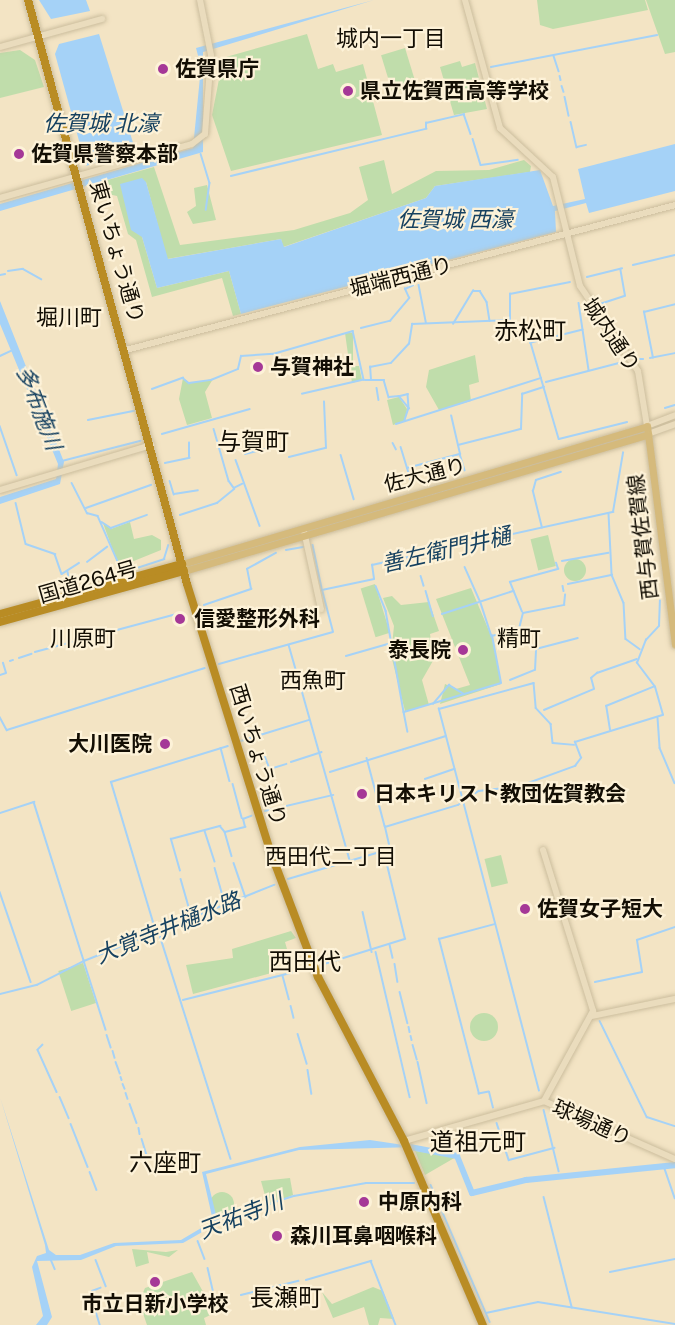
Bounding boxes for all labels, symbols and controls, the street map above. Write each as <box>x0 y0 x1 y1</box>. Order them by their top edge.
district label: 城内一丁目 <box>336 26 446 52</box>
place label: 佐賀県庁 <box>175 56 259 82</box>
marker: 佐賀県庁 <box>156 62 170 76</box>
place label: 県立佐賀西高等学校 <box>360 78 549 104</box>
marker: 県立佐賀西高等学校 <box>341 84 355 98</box>
water label: 佐賀城 北濠 <box>43 111 159 137</box>
place label: 佐賀県警察本部 <box>31 141 178 167</box>
marker: 佐賀県警察本部 <box>12 147 26 161</box>
street label: 東いちょう通り <box>85 178 149 326</box>
water label: 佐賀城 西濠 <box>397 207 513 233</box>
street label: 堀端西通り <box>347 252 455 302</box>
street label: 城内通り <box>577 293 645 377</box>
district label: 堀川町 <box>36 305 102 331</box>
district label: 赤松町 <box>494 317 566 345</box>
place label: 与賀神社 <box>270 354 354 380</box>
marker: 与賀神社 <box>251 360 265 374</box>
water label: 多布施川 <box>11 362 67 454</box>
district label: 与賀町 <box>217 428 289 456</box>
street label: 佐大通り <box>381 453 469 497</box>
street label: 西与賀佐賀線 <box>623 473 663 601</box>
water label: 善左衛門井樋 <box>379 522 513 578</box>
street label: 国道264号 <box>36 556 140 608</box>
place label: 信愛整形外科 <box>194 606 320 632</box>
marker: 信愛整形外科 <box>171 610 189 628</box>
district label: 川原町 <box>50 626 116 652</box>
district label: 精町 <box>497 626 541 652</box>
place label: 泰長院 <box>388 637 451 663</box>
marker: 泰長院 <box>456 643 470 657</box>
district label: 西魚町 <box>280 668 346 694</box>
street label: 西いちょう通り <box>224 681 292 829</box>
place label: 大川医院 <box>68 731 152 757</box>
marker: 大川医院 <box>156 735 174 753</box>
place label: 日本キリスト教団佐賀教会 <box>374 781 626 807</box>
marker: 日本キリスト教団佐賀教会 <box>355 787 369 801</box>
district label: 西田代二丁目 <box>265 844 397 870</box>
water label: 大覚寺井樋水路 <box>92 887 244 969</box>
place label: 佐賀女子短大 <box>537 896 663 922</box>
marker: 佐賀女子短大 <box>518 902 532 916</box>
district label: 西田代 <box>269 948 341 976</box>
street label: 球場通り <box>549 1094 635 1152</box>
district label: 道祖元町 <box>430 1128 526 1156</box>
district label: 六座町 <box>129 1149 201 1177</box>
water label: 天祐寺川 <box>195 1188 287 1244</box>
place label: 中原内科 <box>378 1189 462 1215</box>
marker: 中原内科 <box>355 1193 373 1211</box>
place label: 森川耳鼻咽喉科 <box>290 1223 437 1249</box>
marker: 森川耳鼻咽喉科 <box>268 1227 286 1245</box>
marker: 市立日新小学校 <box>148 1275 162 1289</box>
district label: 長瀬町 <box>250 1284 322 1312</box>
place label: 市立日新小学校 <box>82 1291 228 1317</box>

